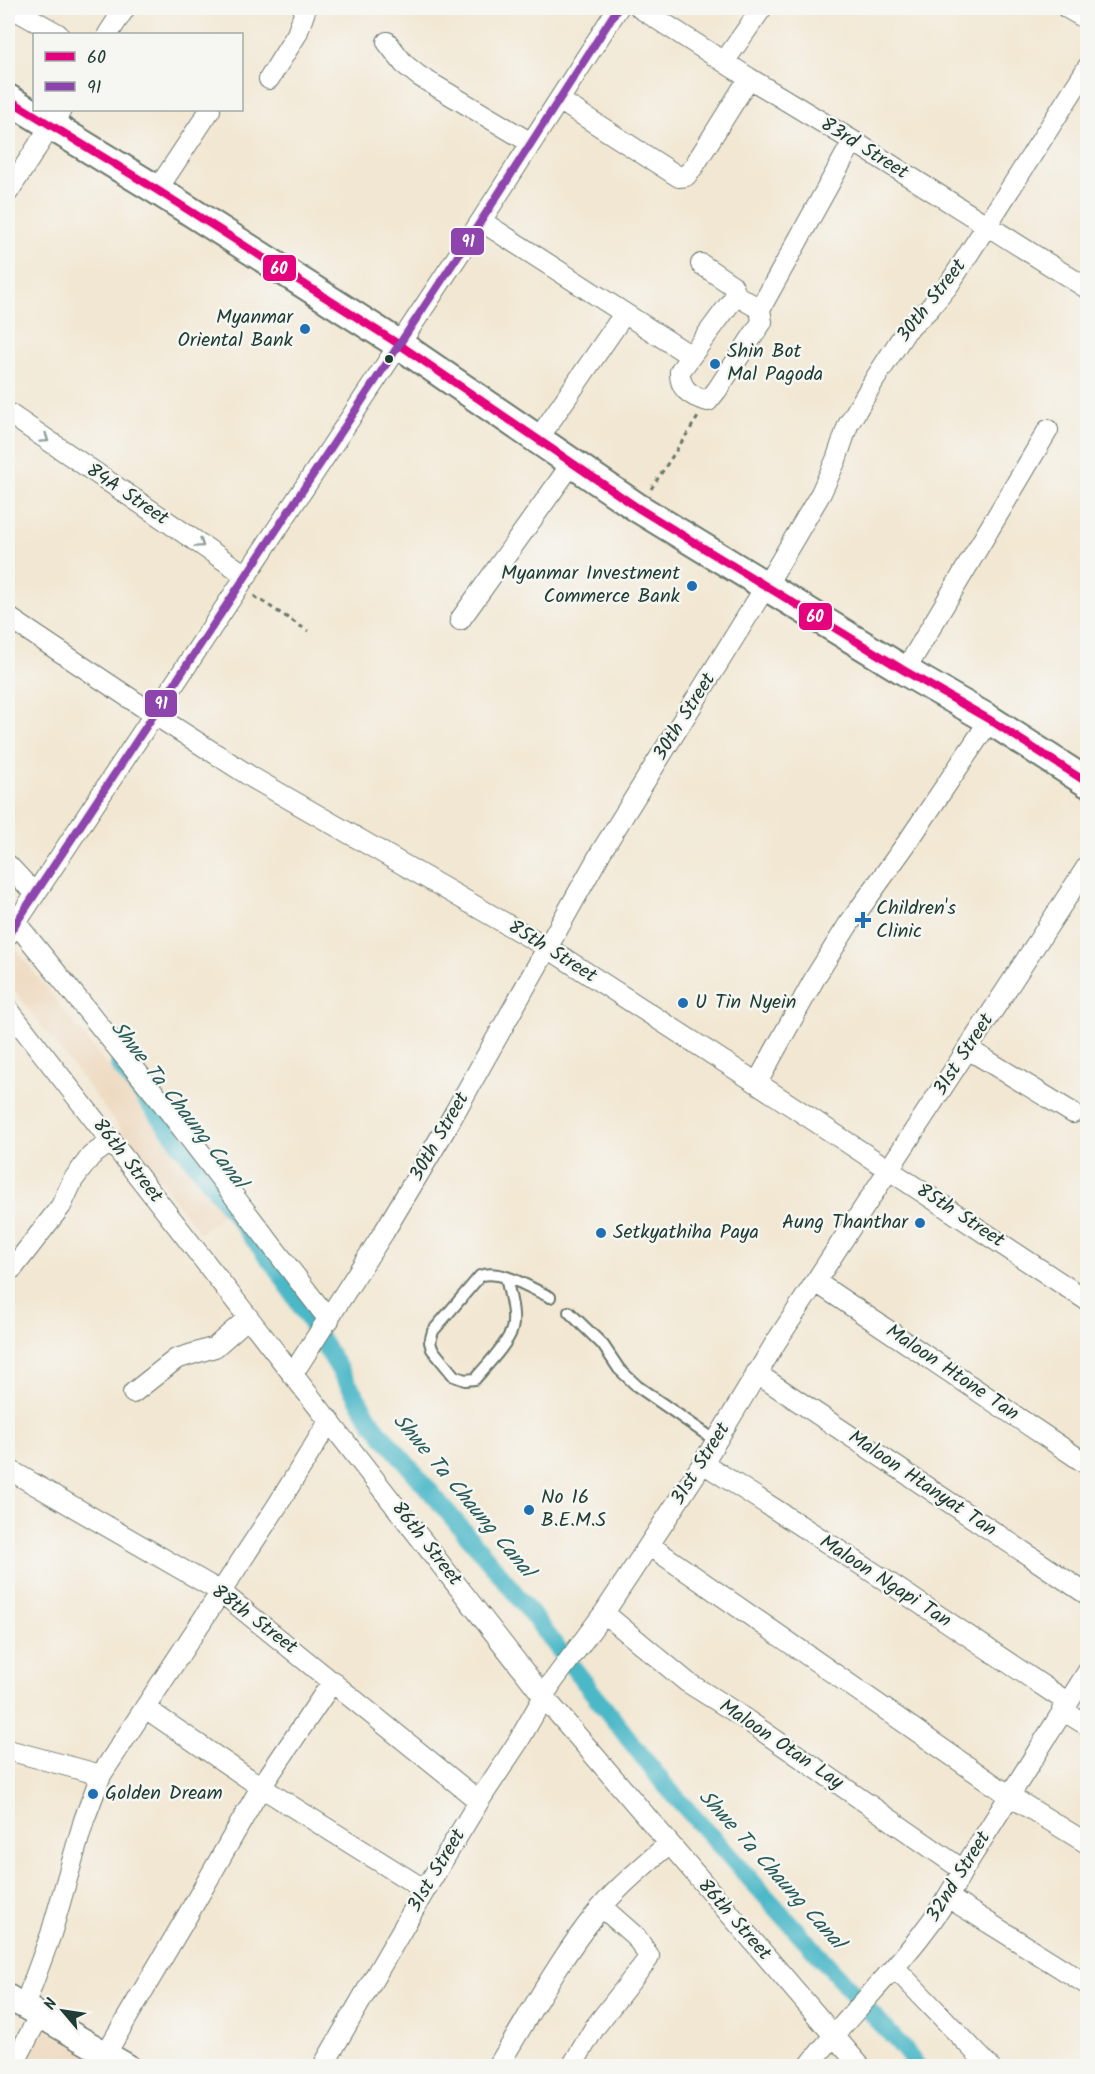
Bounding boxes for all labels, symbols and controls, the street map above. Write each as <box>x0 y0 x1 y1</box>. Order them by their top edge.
legend <box>33 33 243 111</box>
text: 60 <box>87 44 106 73</box>
text: 91 <box>87 74 101 103</box>
street label: 83rd Street <box>814 109 915 189</box>
line badge: 91 <box>450 227 485 256</box>
text: 91 <box>462 230 475 255</box>
street label: 30th Street <box>889 252 975 350</box>
line badge: 60 <box>262 254 297 282</box>
text: 60 <box>271 257 288 282</box>
place label: Myanmar Oriental Bank <box>178 302 294 357</box>
marker: Myanmar Oriental Bank <box>298 322 312 336</box>
place label: Shin Bot Mal Pagoda <box>727 336 823 391</box>
unlabelled marker <box>383 353 395 365</box>
marker: Shin Bot Mal Pagoda <box>708 357 722 371</box>
one-way arrow <box>38 432 49 443</box>
street label: 84A Street <box>79 455 175 535</box>
one-way arrow <box>194 537 205 548</box>
place label: Myanmar Investment Commerce Bank <box>501 558 681 613</box>
marker: Myanmar Investment Commerce Bank <box>685 579 699 593</box>
line badge: 60 <box>798 602 833 631</box>
text: 60 <box>807 605 824 630</box>
street label: 30th Street <box>645 666 725 767</box>
line badge: 91 <box>144 689 178 718</box>
text: 91 <box>155 692 168 717</box>
place label: Children's Clinic <box>876 893 957 948</box>
marker: Children's Clinic <box>854 911 872 929</box>
street label: 85th Street <box>501 912 603 992</box>
place label: U Tin Nyein <box>695 987 796 1019</box>
marker: U Tin Nyein <box>676 996 690 1010</box>
street label: 31st Street <box>925 1007 1003 1103</box>
water label: Shwe Ta Chaung Canal <box>102 1014 257 1199</box>
street label: 30th Street <box>401 1086 479 1188</box>
street label: 86th Street <box>83 1112 171 1211</box>
street label: 85th Street <box>909 1175 1011 1257</box>
place label: Aung Thanthar <box>782 1207 909 1239</box>
marker: Aung Thanthar <box>913 1216 927 1230</box>
place label: Setkyathiha Paya <box>613 1217 759 1249</box>
marker: Setkyathiha Paya <box>594 1226 608 1240</box>
street label: Maloon Htone Tan <box>879 1316 1025 1430</box>
water label: Shwe Ta Chaung Canal <box>384 1407 544 1588</box>
street label: 31st Street <box>663 1416 739 1512</box>
street label: Maloon Htanyat Tan <box>841 1422 1003 1546</box>
place label: No 16 B.E.M.S <box>541 1482 606 1537</box>
street label: 86th Street <box>382 1495 470 1594</box>
marker: No 16 B.E.M.S <box>522 1503 536 1517</box>
street label: Maloon Ngapi Tan <box>812 1527 958 1637</box>
street label: 88th Street <box>204 1577 304 1663</box>
street label: Maloon Otan Lay <box>712 1691 850 1799</box>
place label: Golden Dream <box>105 1778 223 1810</box>
water label: Shwe Ta Chaung Canal <box>690 1782 855 1960</box>
marker: Golden Dream <box>86 1787 100 1801</box>
street label: 31st Street <box>399 1823 475 1919</box>
street label: 32nd Street <box>918 1825 1000 1929</box>
street label: 86th Street <box>689 1872 779 1969</box>
north arrow <box>33 1981 93 2041</box>
text: N <box>38 1994 65 2015</box>

